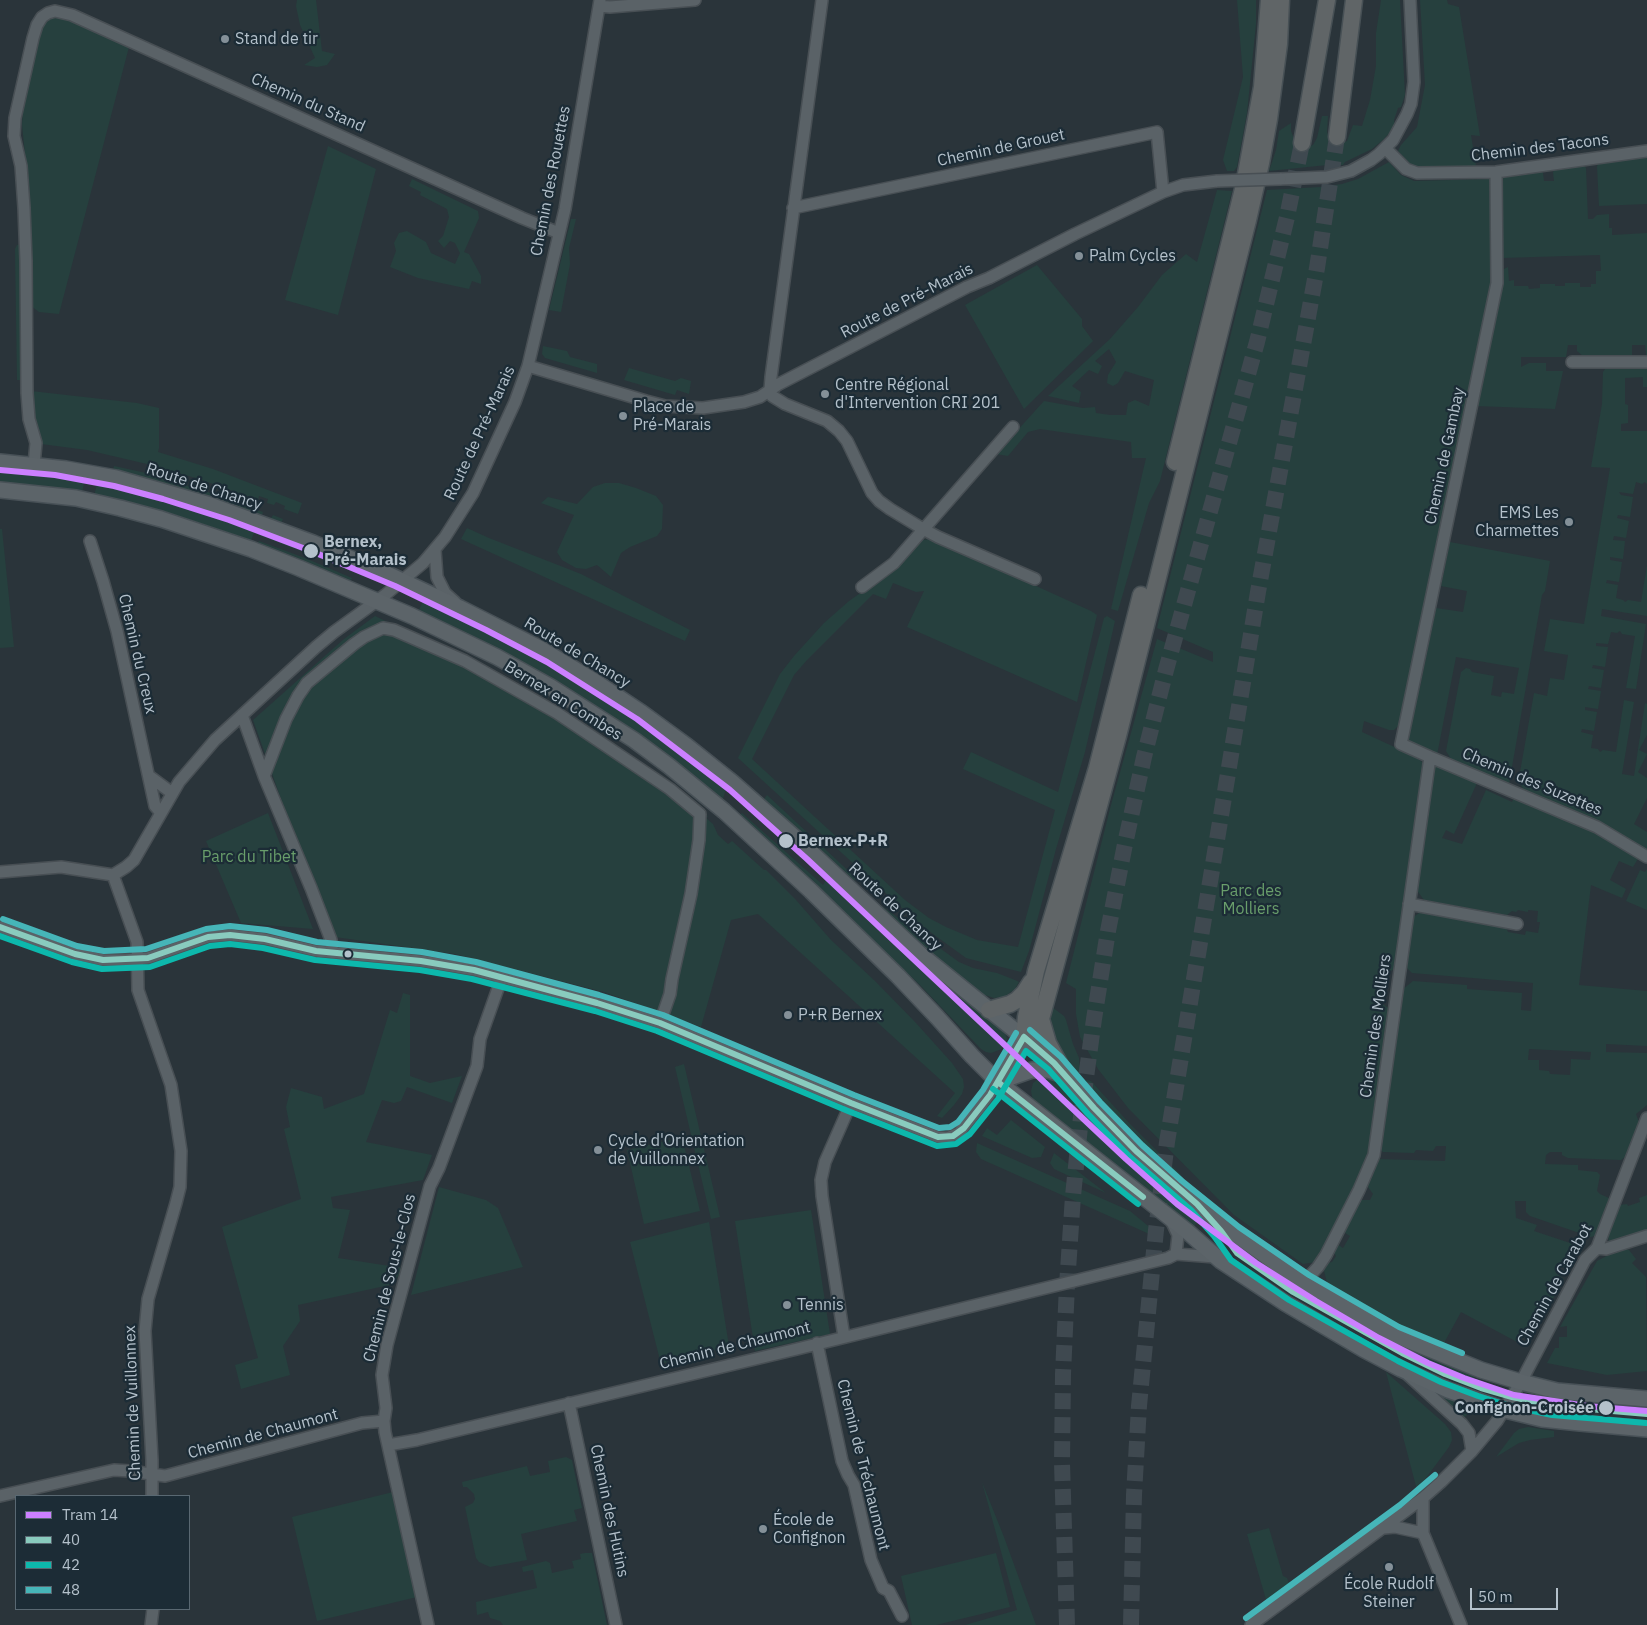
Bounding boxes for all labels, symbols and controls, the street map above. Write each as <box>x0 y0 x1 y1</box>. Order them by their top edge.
place label: Stand de tir <box>235 29 318 49</box>
marker: Stand de tir <box>219 33 231 45</box>
street label: Chemin du Stand <box>248 69 368 137</box>
street label: Chemin des Rouettes <box>527 104 575 258</box>
street label: Chemin de Grouet <box>936 125 1066 171</box>
street label: Chemin des Tacons <box>1470 130 1610 166</box>
place label: Palm Cycles <box>1089 246 1176 266</box>
marker: Palm Cycles <box>1073 250 1085 262</box>
street label: Route de Pré-Marais <box>837 259 977 343</box>
street label: Route de Pré-Marais <box>440 363 520 503</box>
place label: Centre Régional d'Intervention CRI 201 <box>835 375 1000 413</box>
street label: Chemin de Gambay <box>1421 386 1469 526</box>
marker: Centre Régional d'Intervention CRI 201 <box>819 388 831 400</box>
place label: Place de Pré-Marais <box>633 397 711 435</box>
marker: Place de Pré-Marais <box>617 410 629 422</box>
street label: Route de Chancy <box>144 459 264 515</box>
place label: EMS Les Charmettes <box>1475 503 1559 541</box>
marker: EMS Les Charmettes <box>1563 516 1575 528</box>
place label: Bernex, Pré-Marais <box>324 532 407 570</box>
marker: Bernex, Pré-Marais <box>302 542 320 560</box>
street label: Chemin du Creux <box>114 592 160 716</box>
street label: Route de Chancy <box>520 614 634 692</box>
street label: Bernex en Combes <box>501 657 625 745</box>
street label: Chemin des Suzettes <box>1459 744 1605 820</box>
place label: Bernex-P+R <box>798 831 888 851</box>
marker: Bernex-P+R <box>777 832 795 850</box>
park label: Parc du Tibet <box>202 847 296 867</box>
street label: Route de Chancy <box>844 859 946 955</box>
park label: Parc des Molliers <box>1220 881 1282 919</box>
unlabelled marker <box>343 949 353 959</box>
street label: Chemin des Molliers <box>1356 953 1396 1099</box>
place label: P+R Bernex <box>798 1005 882 1025</box>
marker: P+R Bernex <box>782 1009 794 1021</box>
place label: Cycle d'Orientation de Vuillonnex <box>608 1131 745 1169</box>
marker: Cycle d'Orientation de Vuillonnex <box>592 1144 604 1156</box>
street label: Chemin de Sous-le-Clos <box>360 1192 420 1364</box>
street label: Chemin de Carabot <box>1513 1220 1597 1350</box>
place label: Tennis <box>797 1295 844 1315</box>
marker: Tennis <box>781 1299 793 1311</box>
street label: Chemin de Chaumont <box>658 1318 812 1374</box>
street label: Chemin de Vuillonnex <box>121 1325 145 1481</box>
street label: Chemin de Tréchaumont <box>832 1377 894 1553</box>
place label: Confignon-Croisée <box>1455 1398 1594 1418</box>
marker: Confignon-Croisée <box>1597 1399 1615 1417</box>
street label: Chemin de Chaumont <box>186 1405 340 1463</box>
street label: Chemin des Hutins <box>586 1443 632 1579</box>
legend <box>15 1495 190 1610</box>
text: Tram 14 <box>62 1505 118 1524</box>
place label: École de Confignon <box>773 1510 846 1548</box>
marker: École de Confignon <box>757 1523 769 1535</box>
text: 40 <box>62 1530 80 1549</box>
text: 42 <box>62 1555 80 1574</box>
marker: École Rudolf Steiner <box>1383 1561 1395 1573</box>
place label: École Rudolf Steiner <box>1344 1574 1434 1612</box>
scale bar <box>1472 1578 1560 1610</box>
text: 48 <box>62 1580 80 1599</box>
text: 50 m <box>1478 1587 1513 1606</box>

